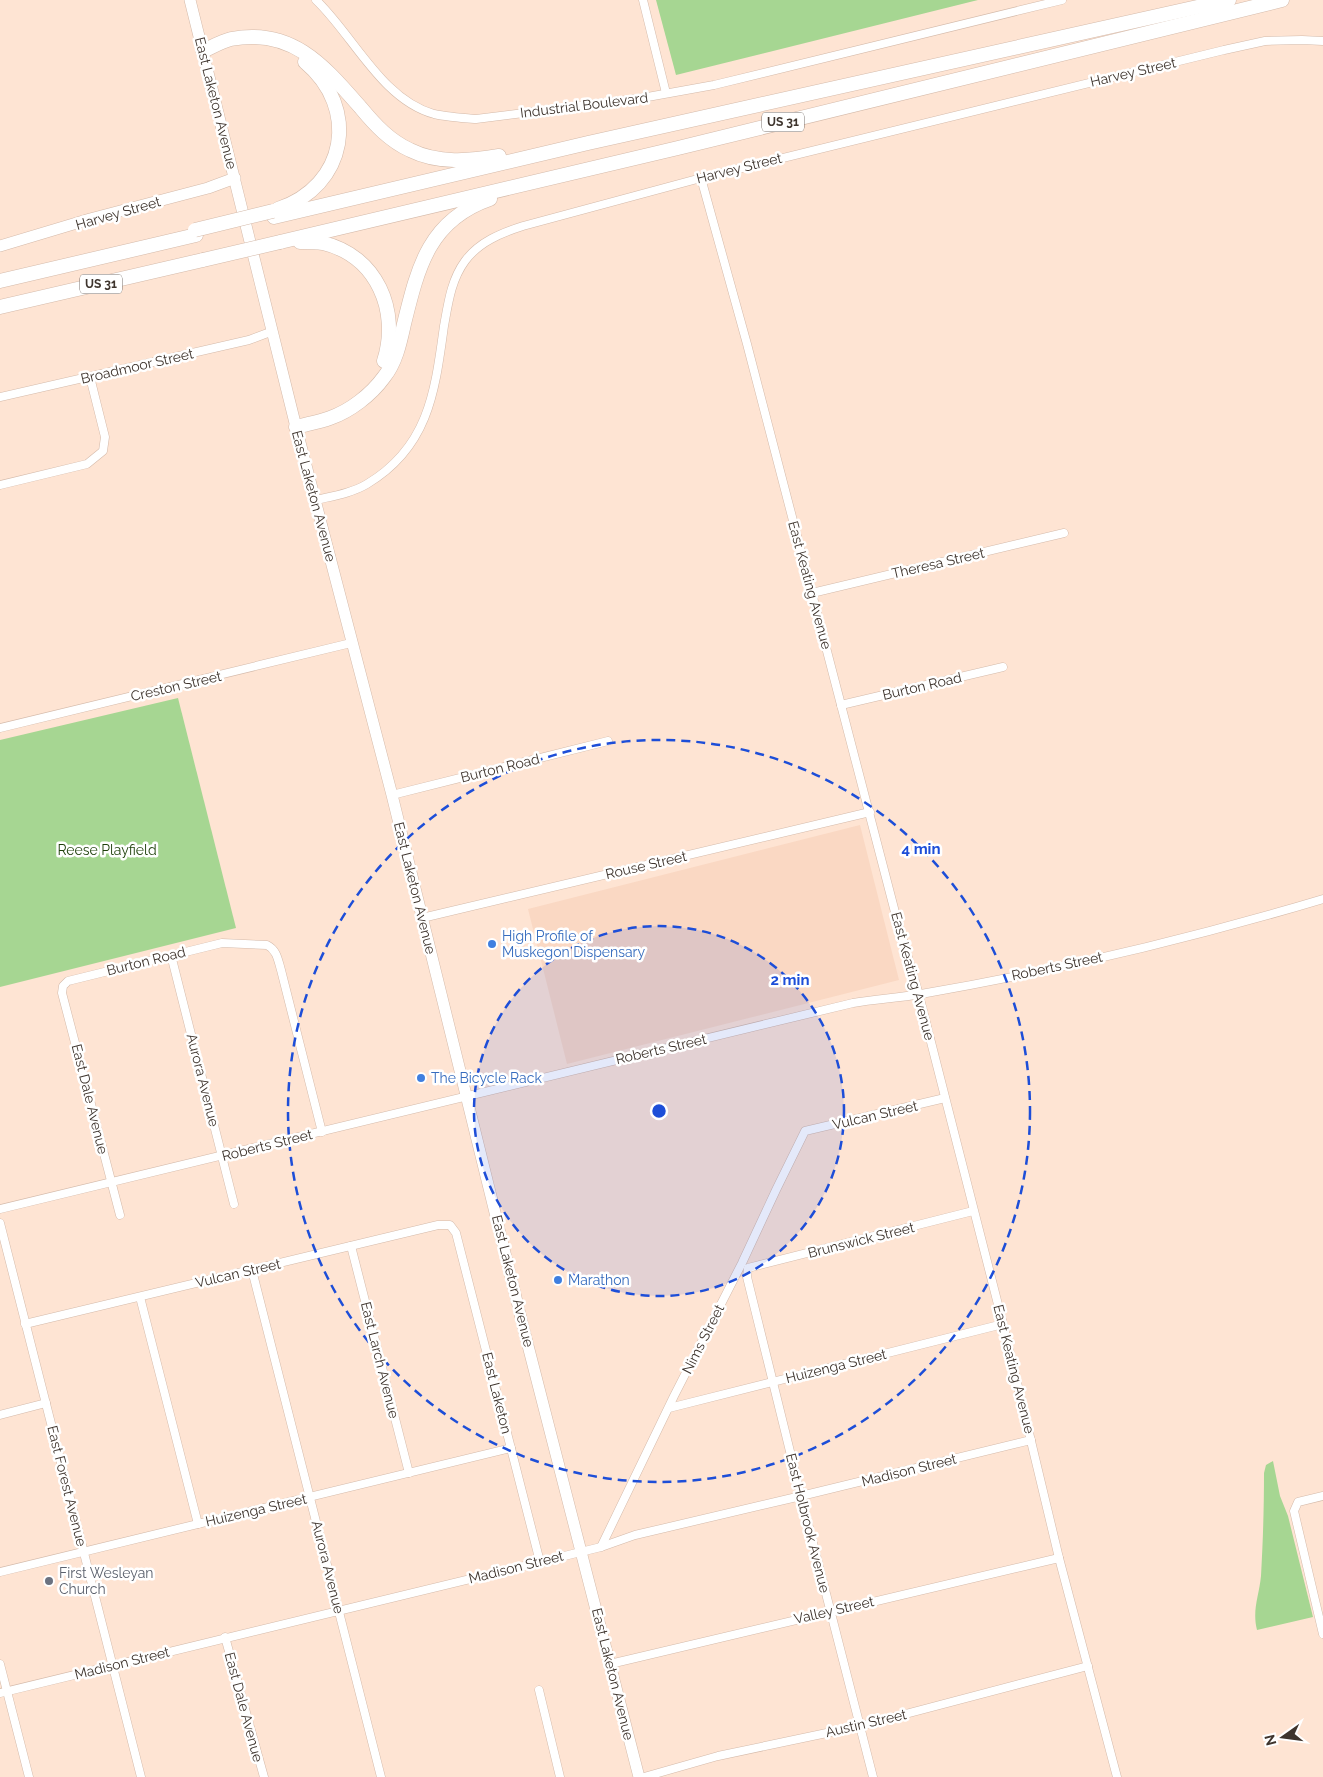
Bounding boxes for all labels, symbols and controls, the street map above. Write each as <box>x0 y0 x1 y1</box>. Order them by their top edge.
street label: East Laketon Avenue <box>192 35 240 171</box>
street label: Harvey Street <box>1089 54 1178 90</box>
street label: Industrial Boulevard <box>519 89 649 121</box>
road number: US 31 <box>762 112 804 132</box>
street label: Harvey Street <box>695 150 784 186</box>
street label: Harvey Street <box>74 193 163 233</box>
road number: US 31 <box>80 274 122 294</box>
street label: Broadmoor Street <box>79 345 195 387</box>
street label: East Laketon Avenue <box>289 429 339 563</box>
street label: East Keating Avenue <box>785 519 835 651</box>
street label: Theresa Street <box>890 544 986 581</box>
street label: Creston Street <box>129 668 223 704</box>
street label: Burton Road <box>881 669 963 703</box>
street label: Burton Road <box>459 750 541 786</box>
street label: East Laketon Avenue <box>391 820 439 956</box>
text: 4 min <box>901 840 941 858</box>
park label: Reese Playfield <box>57 842 157 858</box>
street label: Rouse Street <box>604 848 688 882</box>
street label: East Keating Avenue <box>888 910 938 1042</box>
place label: High Profile of Muskegon Dispensary <box>502 928 645 960</box>
marker: High Profile of Muskegon Dispensary <box>486 938 498 950</box>
street label: Burton Road <box>105 943 187 979</box>
street label: Roberts Street <box>1010 948 1104 983</box>
text: 2 min <box>771 971 809 989</box>
street label: Roberts Street <box>614 1031 708 1067</box>
street label: Aurora Avenue <box>184 1032 222 1128</box>
street label: East Dale Avenue <box>69 1042 111 1156</box>
place label: The Bicycle Rack <box>431 1070 542 1086</box>
marker: The Bicycle Rack <box>415 1072 427 1084</box>
street label: Vulcan Street <box>831 1097 919 1133</box>
centre of rings <box>650 1102 668 1120</box>
street label: Roberts Street <box>220 1126 314 1164</box>
street label: East Laketon Avenue <box>489 1213 537 1349</box>
street label: Brunswick Street <box>806 1219 916 1261</box>
street label: Vulcan Street <box>194 1255 282 1291</box>
place label: Marathon <box>568 1272 630 1288</box>
marker: Marathon <box>552 1274 564 1286</box>
street label: East Larch Avenue <box>358 1300 402 1420</box>
street label: Nims Street <box>679 1301 727 1376</box>
street label: East Keating Avenue <box>990 1303 1038 1435</box>
street label: Huizenga Street <box>784 1346 888 1386</box>
street label: East Laketon <box>479 1351 515 1435</box>
street label: East Forest Avenue <box>44 1424 90 1548</box>
street label: Madison Street <box>860 1450 958 1490</box>
street label: East Holbrook Avenue <box>783 1452 833 1594</box>
street label: Huizenga Street <box>204 1490 309 1529</box>
street label: Aurora Avenue <box>309 1519 347 1615</box>
street label: Madison Street <box>467 1547 565 1587</box>
place label: First Wesleyan Church <box>59 1565 153 1597</box>
marker: First Wesleyan Church <box>43 1575 55 1587</box>
street label: Valley Street <box>792 1593 876 1627</box>
street label: East Laketon Avenue <box>589 1606 637 1742</box>
street label: Madison Street <box>73 1643 171 1683</box>
street label: East Dale Avenue <box>222 1650 266 1764</box>
street label: Austin Street <box>824 1706 908 1740</box>
north arrow <box>1258 1712 1308 1762</box>
text: N <box>1261 1733 1279 1747</box>

